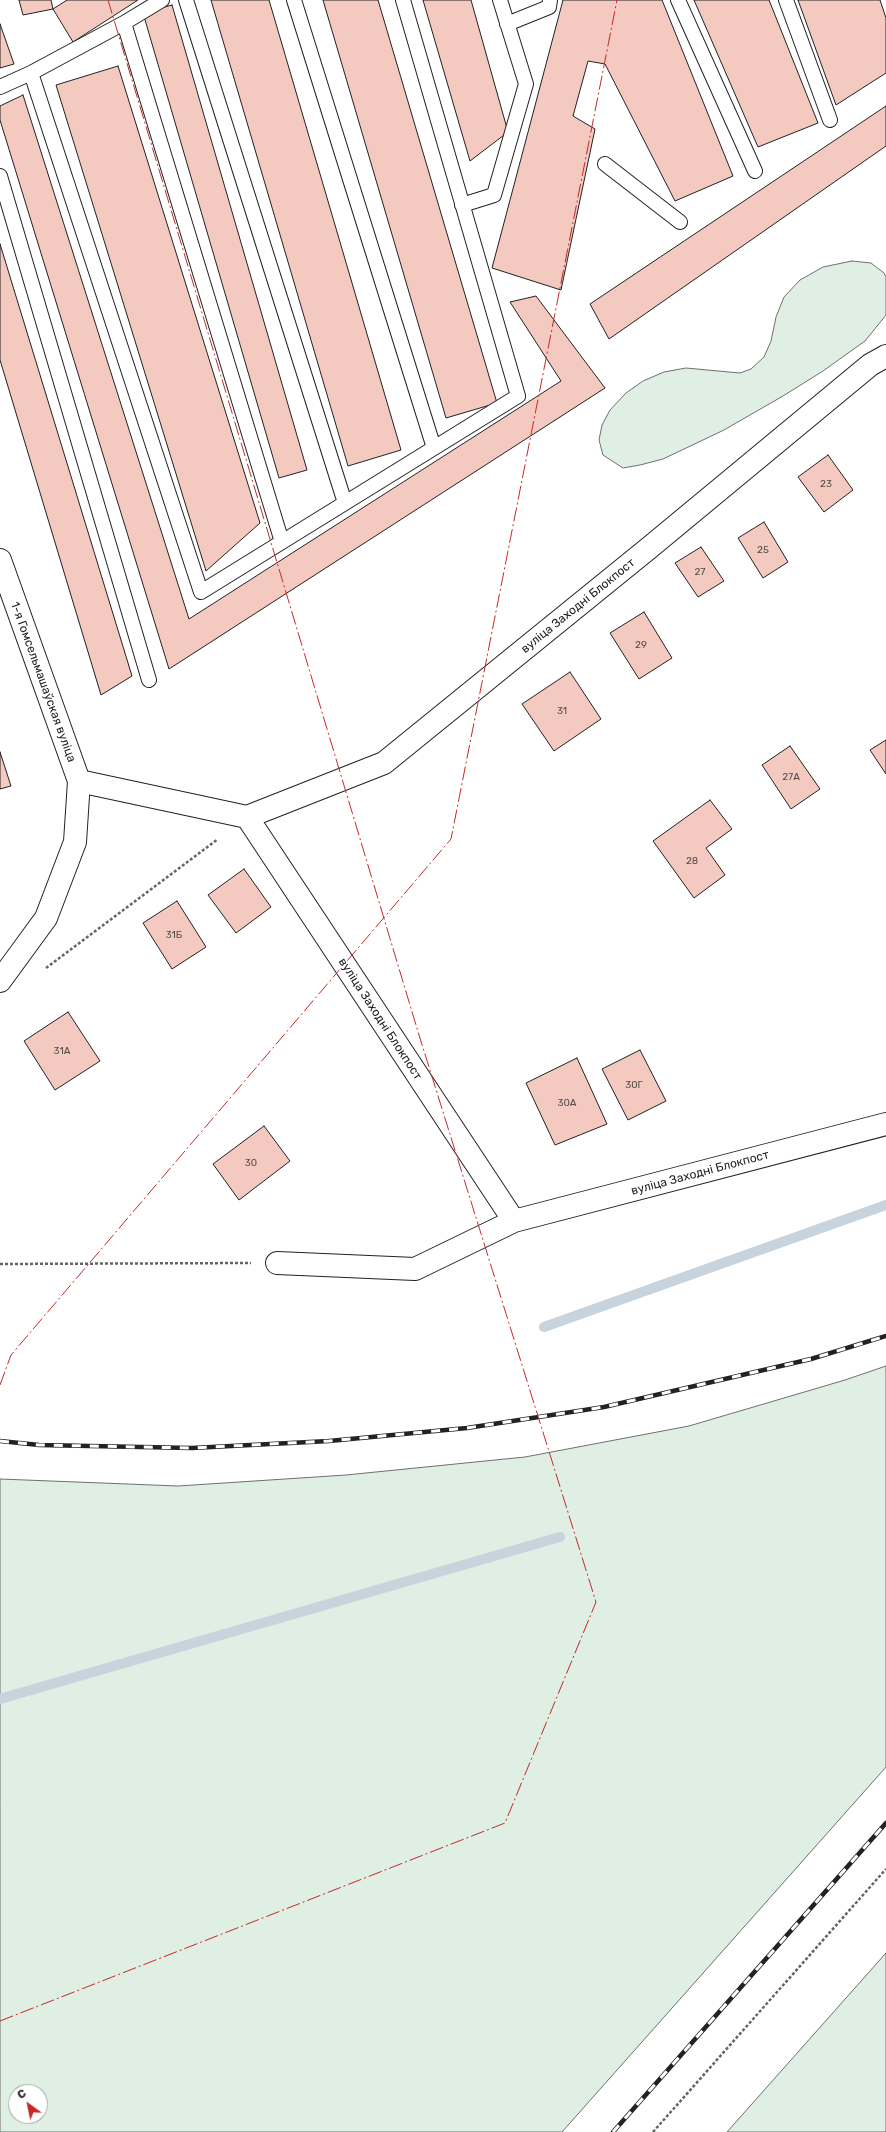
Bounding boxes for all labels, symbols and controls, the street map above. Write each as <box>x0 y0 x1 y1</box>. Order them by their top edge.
house number: 23 <box>820 478 832 490</box>
house number: 25 <box>757 544 769 556</box>
street label: вуліца Заходні Блокпост <box>518 556 638 656</box>
house number: 27 <box>695 566 705 578</box>
street label: 1-я Гомсельмашаўская вуліца <box>7 600 79 764</box>
house number: 29 <box>635 639 647 651</box>
house number: 31 <box>557 705 567 717</box>
house number: 27А <box>782 771 800 783</box>
house number: 28 <box>686 855 698 867</box>
house number: 31Б <box>166 929 182 941</box>
street label: вуліца Заходні Блокпост <box>335 955 425 1083</box>
house number: 31А <box>54 1045 70 1057</box>
house number: 30Г <box>625 1079 643 1091</box>
house number: 30А <box>557 1097 577 1109</box>
street label: вуліца Заходні Блокпост <box>629 1148 771 1198</box>
house number: 30 <box>245 1157 257 1169</box>
north arrow <box>8 2084 48 2124</box>
text: С <box>15 2087 29 2102</box>

